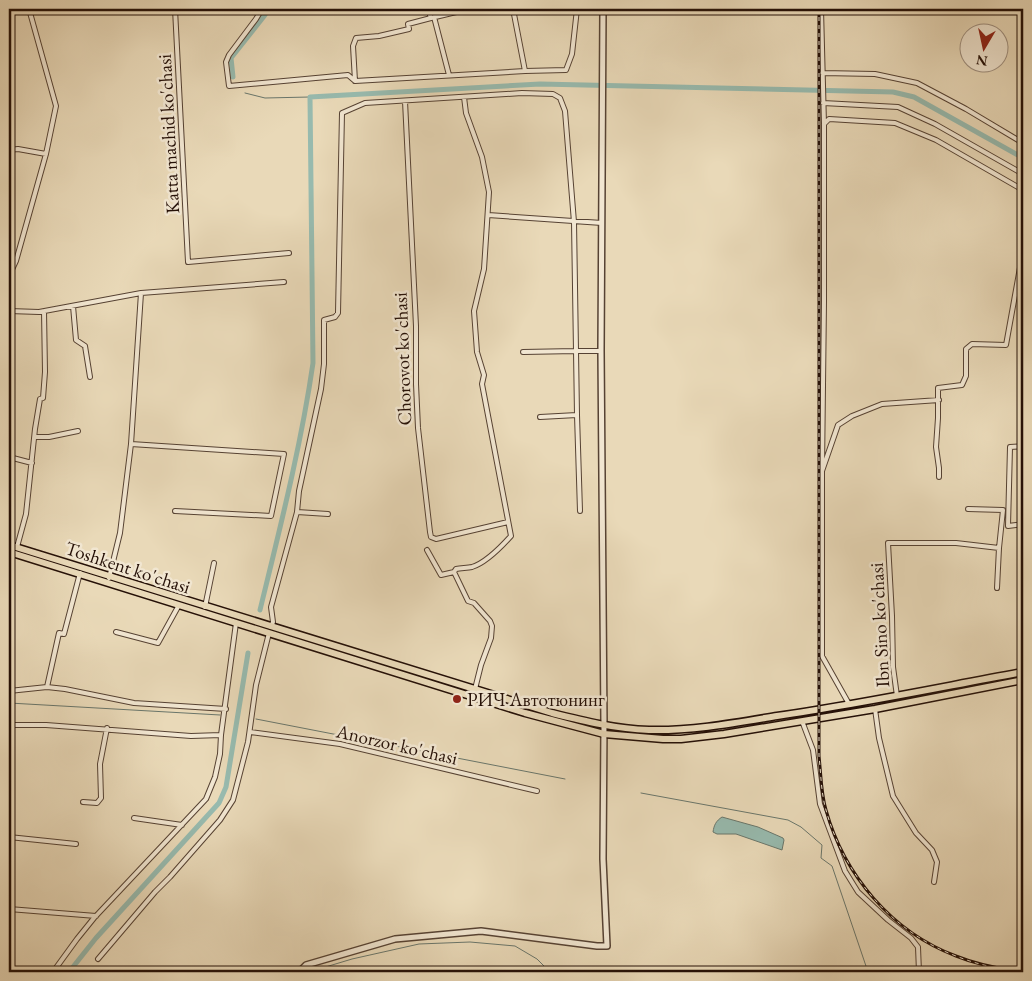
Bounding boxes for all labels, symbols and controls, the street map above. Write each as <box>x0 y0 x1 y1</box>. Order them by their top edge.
north arrow <box>960 22 1010 72</box>
text: N <box>974 51 989 71</box>
street label: Katta machid ko'chasi <box>152 53 185 214</box>
street label: Chorovot ko'chasi <box>388 292 417 426</box>
street label: Toshkent ko'chasi <box>62 535 194 600</box>
street label: Ibn Sino ko'chasi <box>864 562 895 688</box>
place label: РИЧ Автотюнинг <box>467 687 605 712</box>
marker: РИЧ Автотюнинг <box>451 693 463 705</box>
street label: Anorzor ko'chasi <box>333 718 460 771</box>

